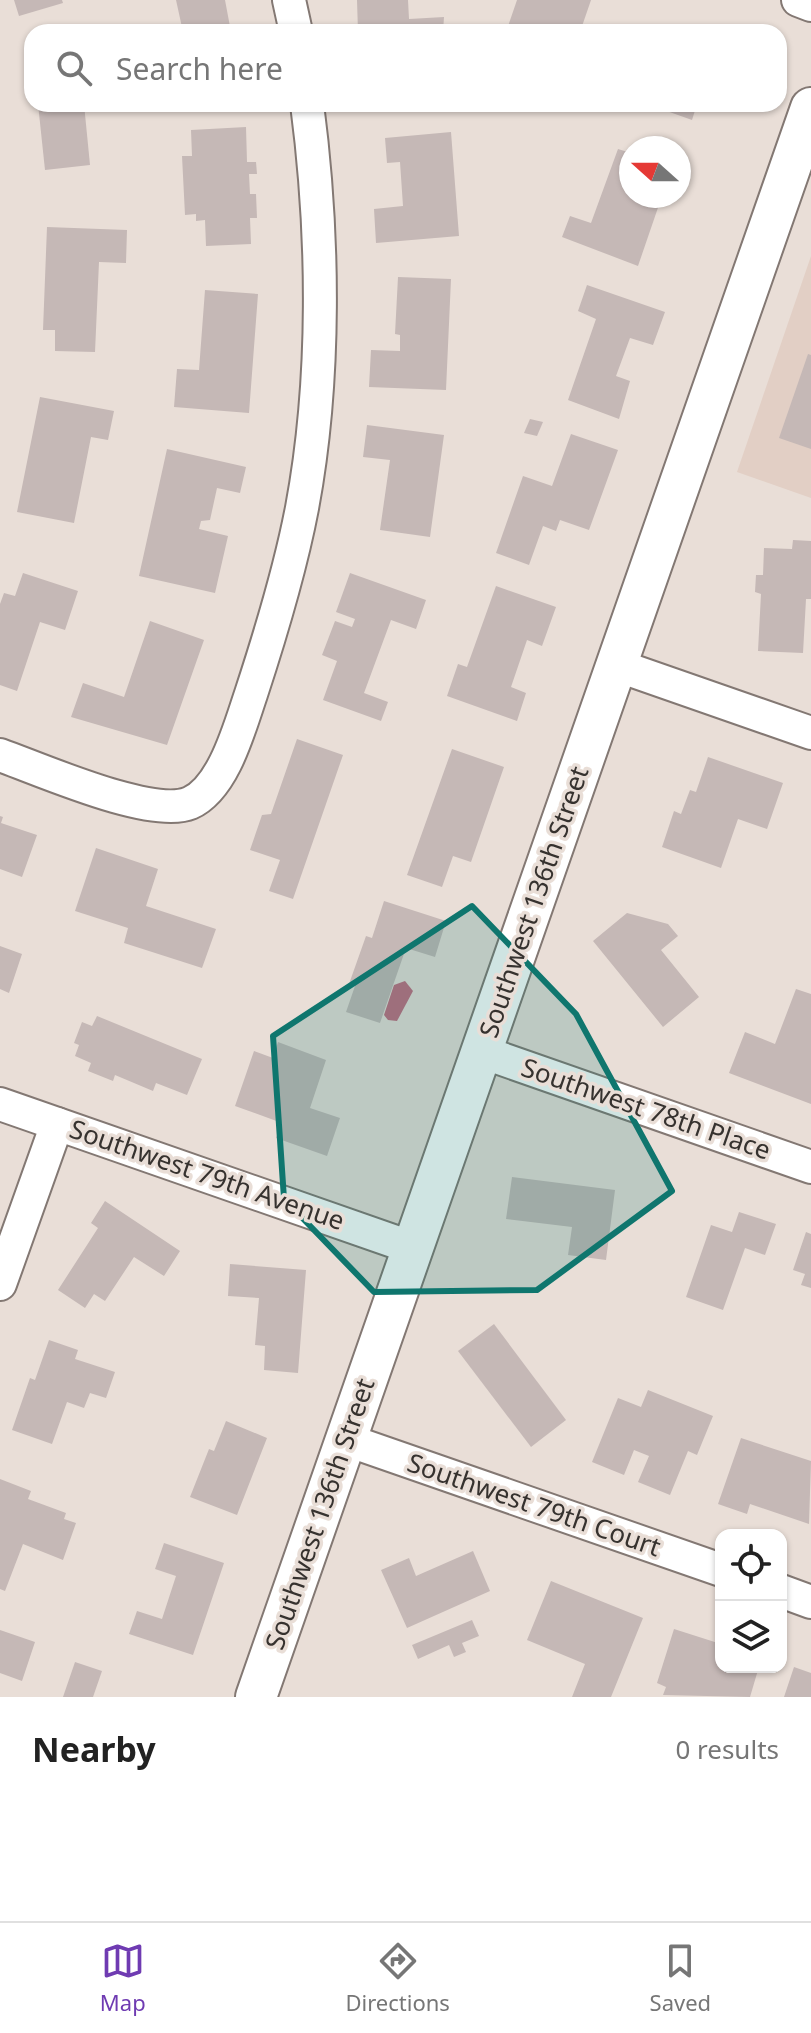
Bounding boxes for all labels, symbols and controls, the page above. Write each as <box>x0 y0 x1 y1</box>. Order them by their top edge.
search box <box>24 24 787 112</box>
icon: search <box>52 46 96 90</box>
text: Search here <box>116 48 283 89</box>
north arrow <box>619 136 691 208</box>
street label: Southwest 136th Street <box>470 761 596 1042</box>
street label: Southwest 78th Place <box>517 1048 776 1168</box>
street label: Southwest 79th Avenue <box>65 1110 350 1238</box>
street label: Southwest 136th Street <box>256 1373 382 1654</box>
street label: Southwest 79th Court <box>403 1444 666 1564</box>
map controls <box>715 1529 787 1673</box>
button: locate <box>715 1529 787 1601</box>
button: layers <box>715 1601 787 1673</box>
text: Nearby <box>32 1726 156 1772</box>
text: 0 results <box>675 1731 779 1767</box>
tab: Map <box>100 1939 146 2017</box>
tab: Directions <box>345 1939 450 2017</box>
tab: Saved <box>650 1939 711 2017</box>

